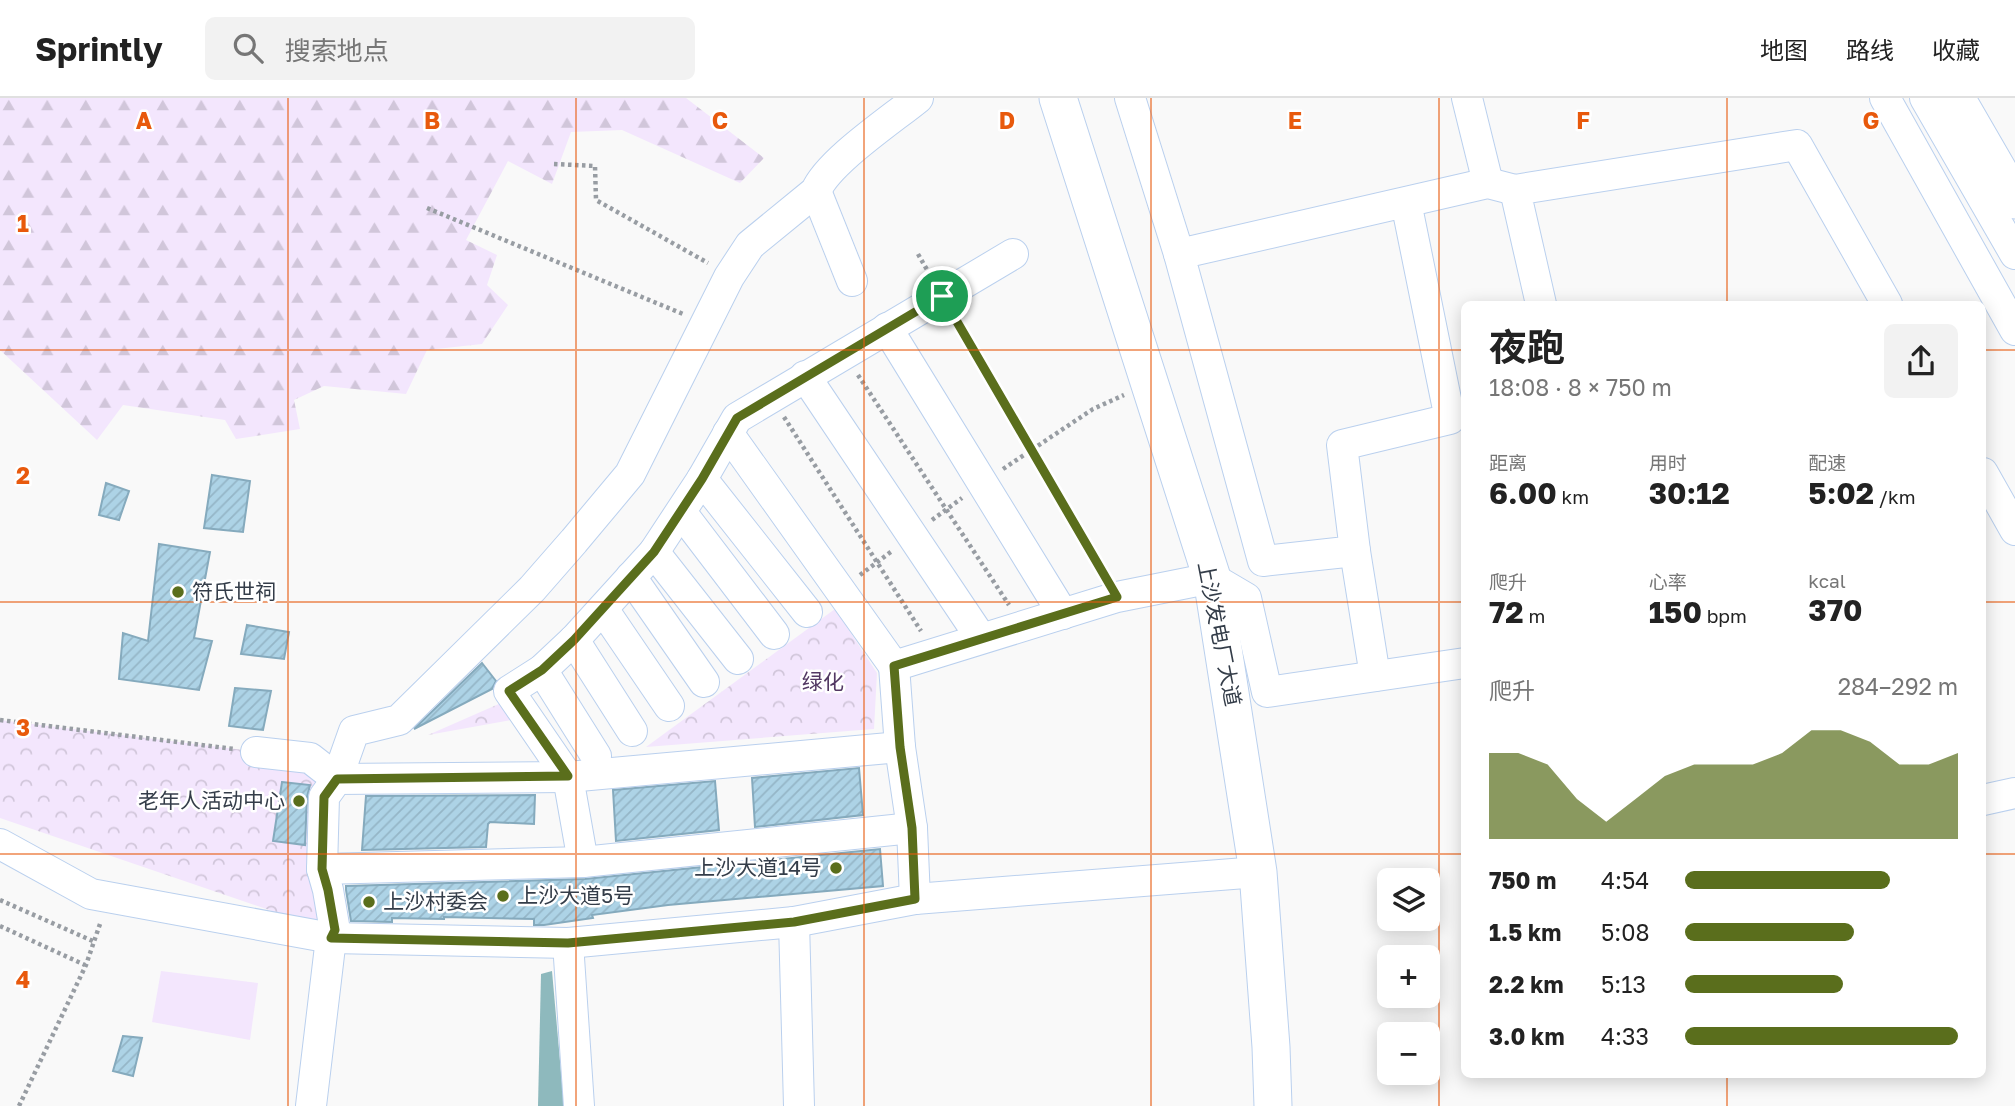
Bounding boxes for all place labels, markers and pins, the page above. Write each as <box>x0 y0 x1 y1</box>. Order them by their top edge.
pin <box>912 266 972 326</box>
place label: 符氏世祠 <box>192 578 276 604</box>
marker: 符氏世祠 <box>170 584 186 600</box>
place label: 老年人活动中心 <box>138 787 285 813</box>
marker: 老年人活动中心 <box>291 793 307 809</box>
place label: 上沙大道14号 <box>694 854 822 880</box>
marker: 上沙大道14号 <box>828 860 844 876</box>
place label: 上沙大道5号 <box>517 882 634 908</box>
place label: 上沙村委会 <box>383 888 488 914</box>
marker: 上沙大道5号 <box>495 888 511 904</box>
marker: 上沙村委会 <box>361 894 377 910</box>

